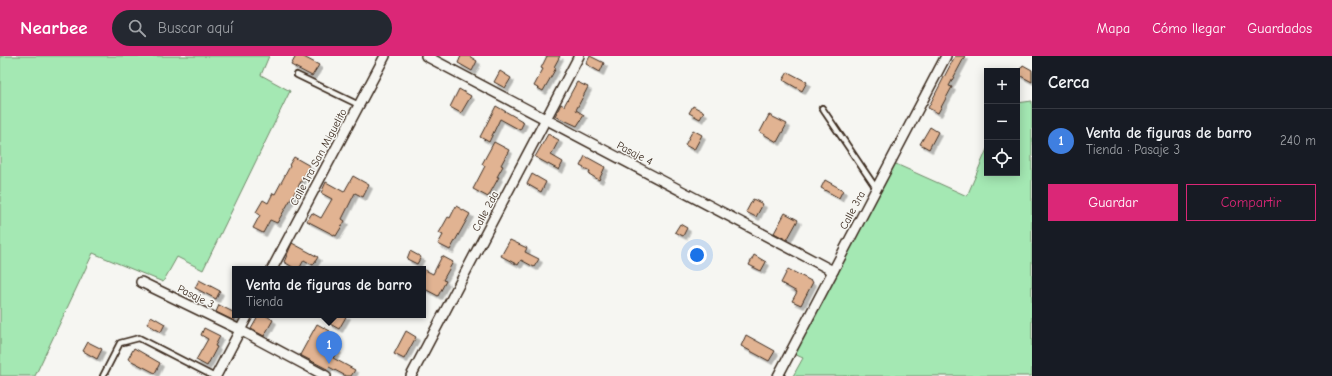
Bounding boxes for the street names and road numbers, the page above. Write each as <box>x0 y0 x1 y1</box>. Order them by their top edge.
street label: Calle 1ra San Miguelito <box>287 106 350 208</box>
street label: Pasaje 4 <box>615 139 655 168</box>
street label: Calle 2da <box>469 189 501 234</box>
street label: Calle 3ra <box>837 189 868 232</box>
street label: Pasaje 3 <box>175 282 216 311</box>

